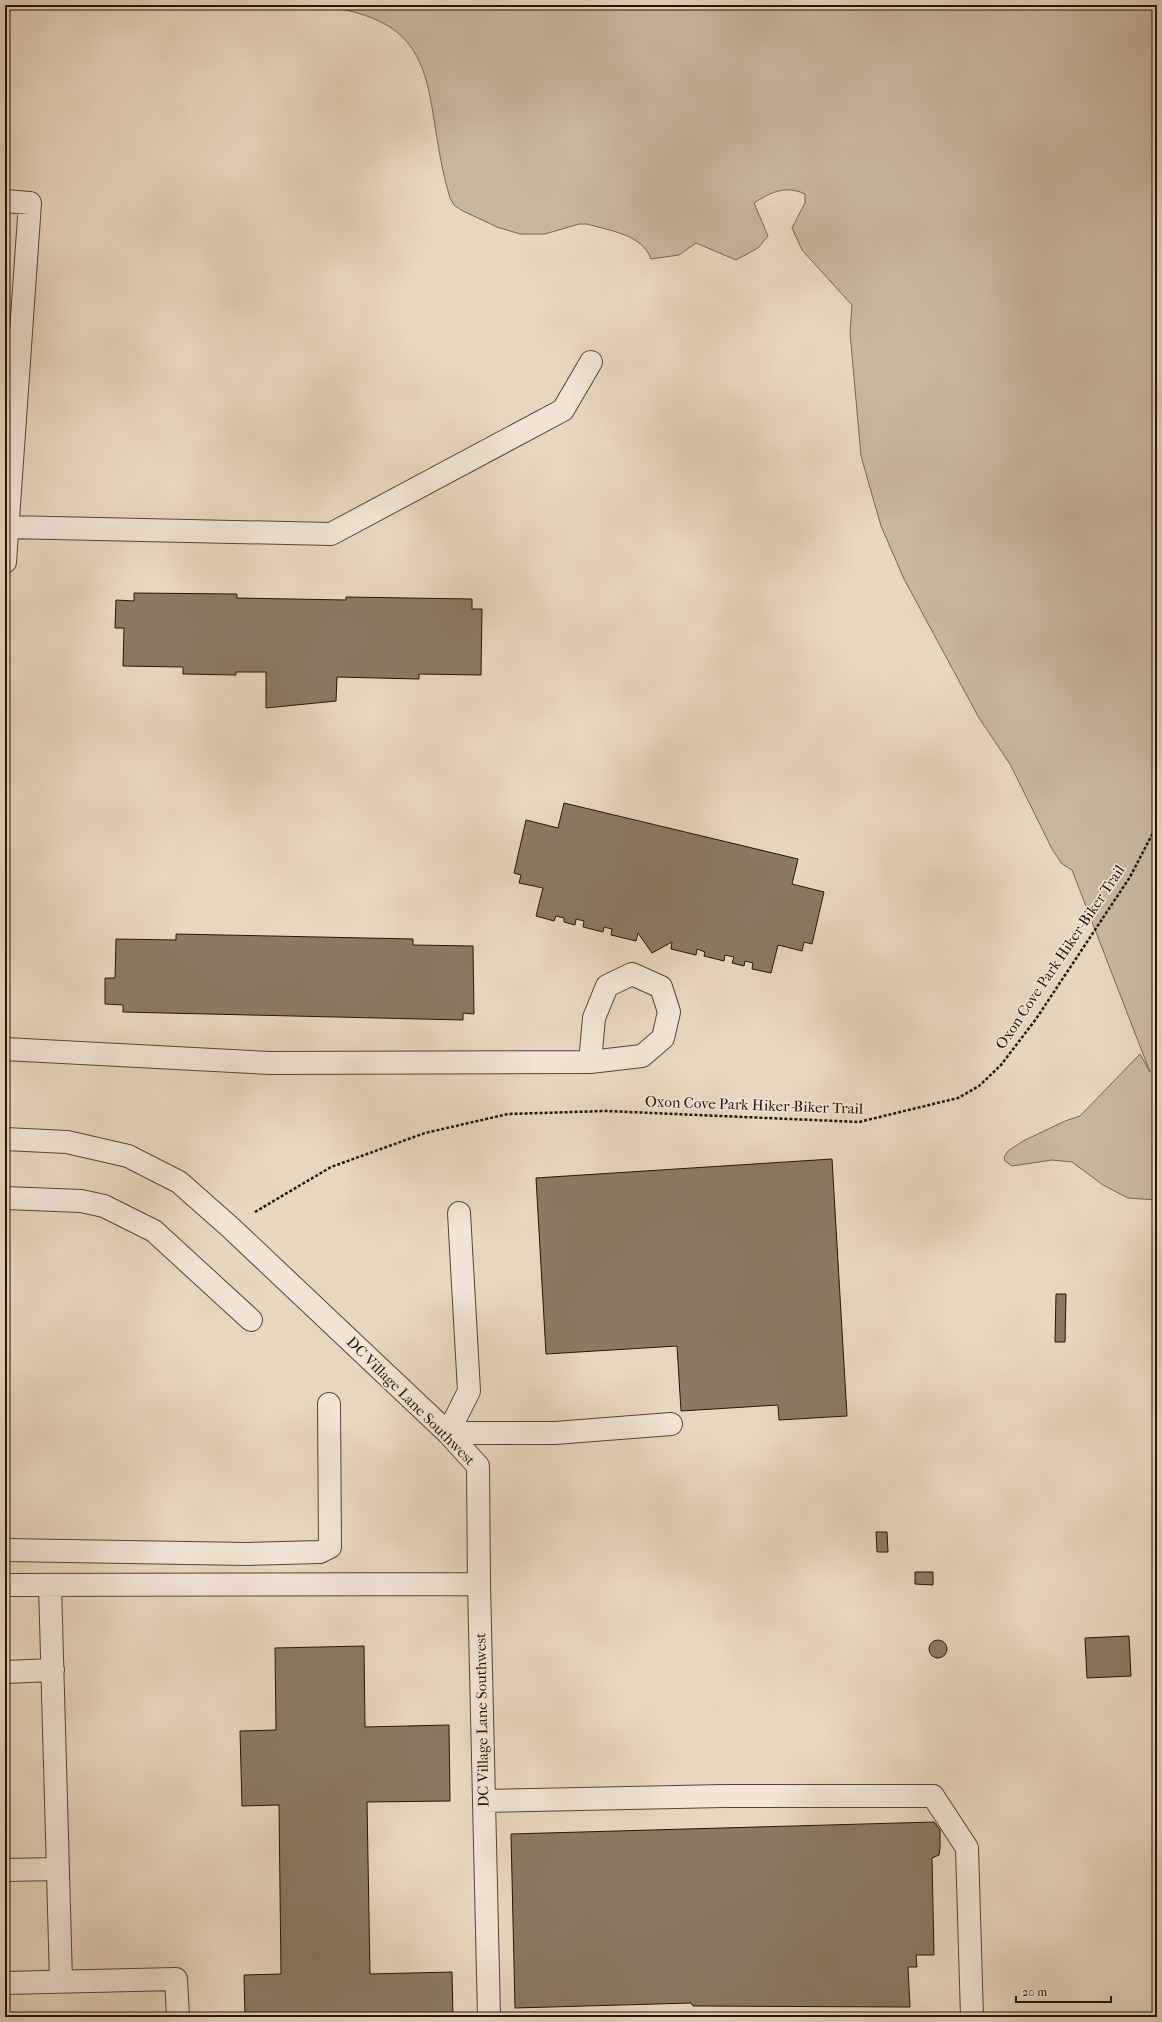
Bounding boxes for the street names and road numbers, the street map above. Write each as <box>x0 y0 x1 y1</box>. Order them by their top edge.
street label: Oxon Cove Park Hiker-Biker Trail <box>992 861 1128 1053</box>
street label: Oxon Cove Park Hiker-Biker Trail <box>645 1092 863 1118</box>
street label: DC Village Lane Southwest <box>343 1333 479 1469</box>
street label: DC Village Lane Southwest <box>471 1632 493 1807</box>

